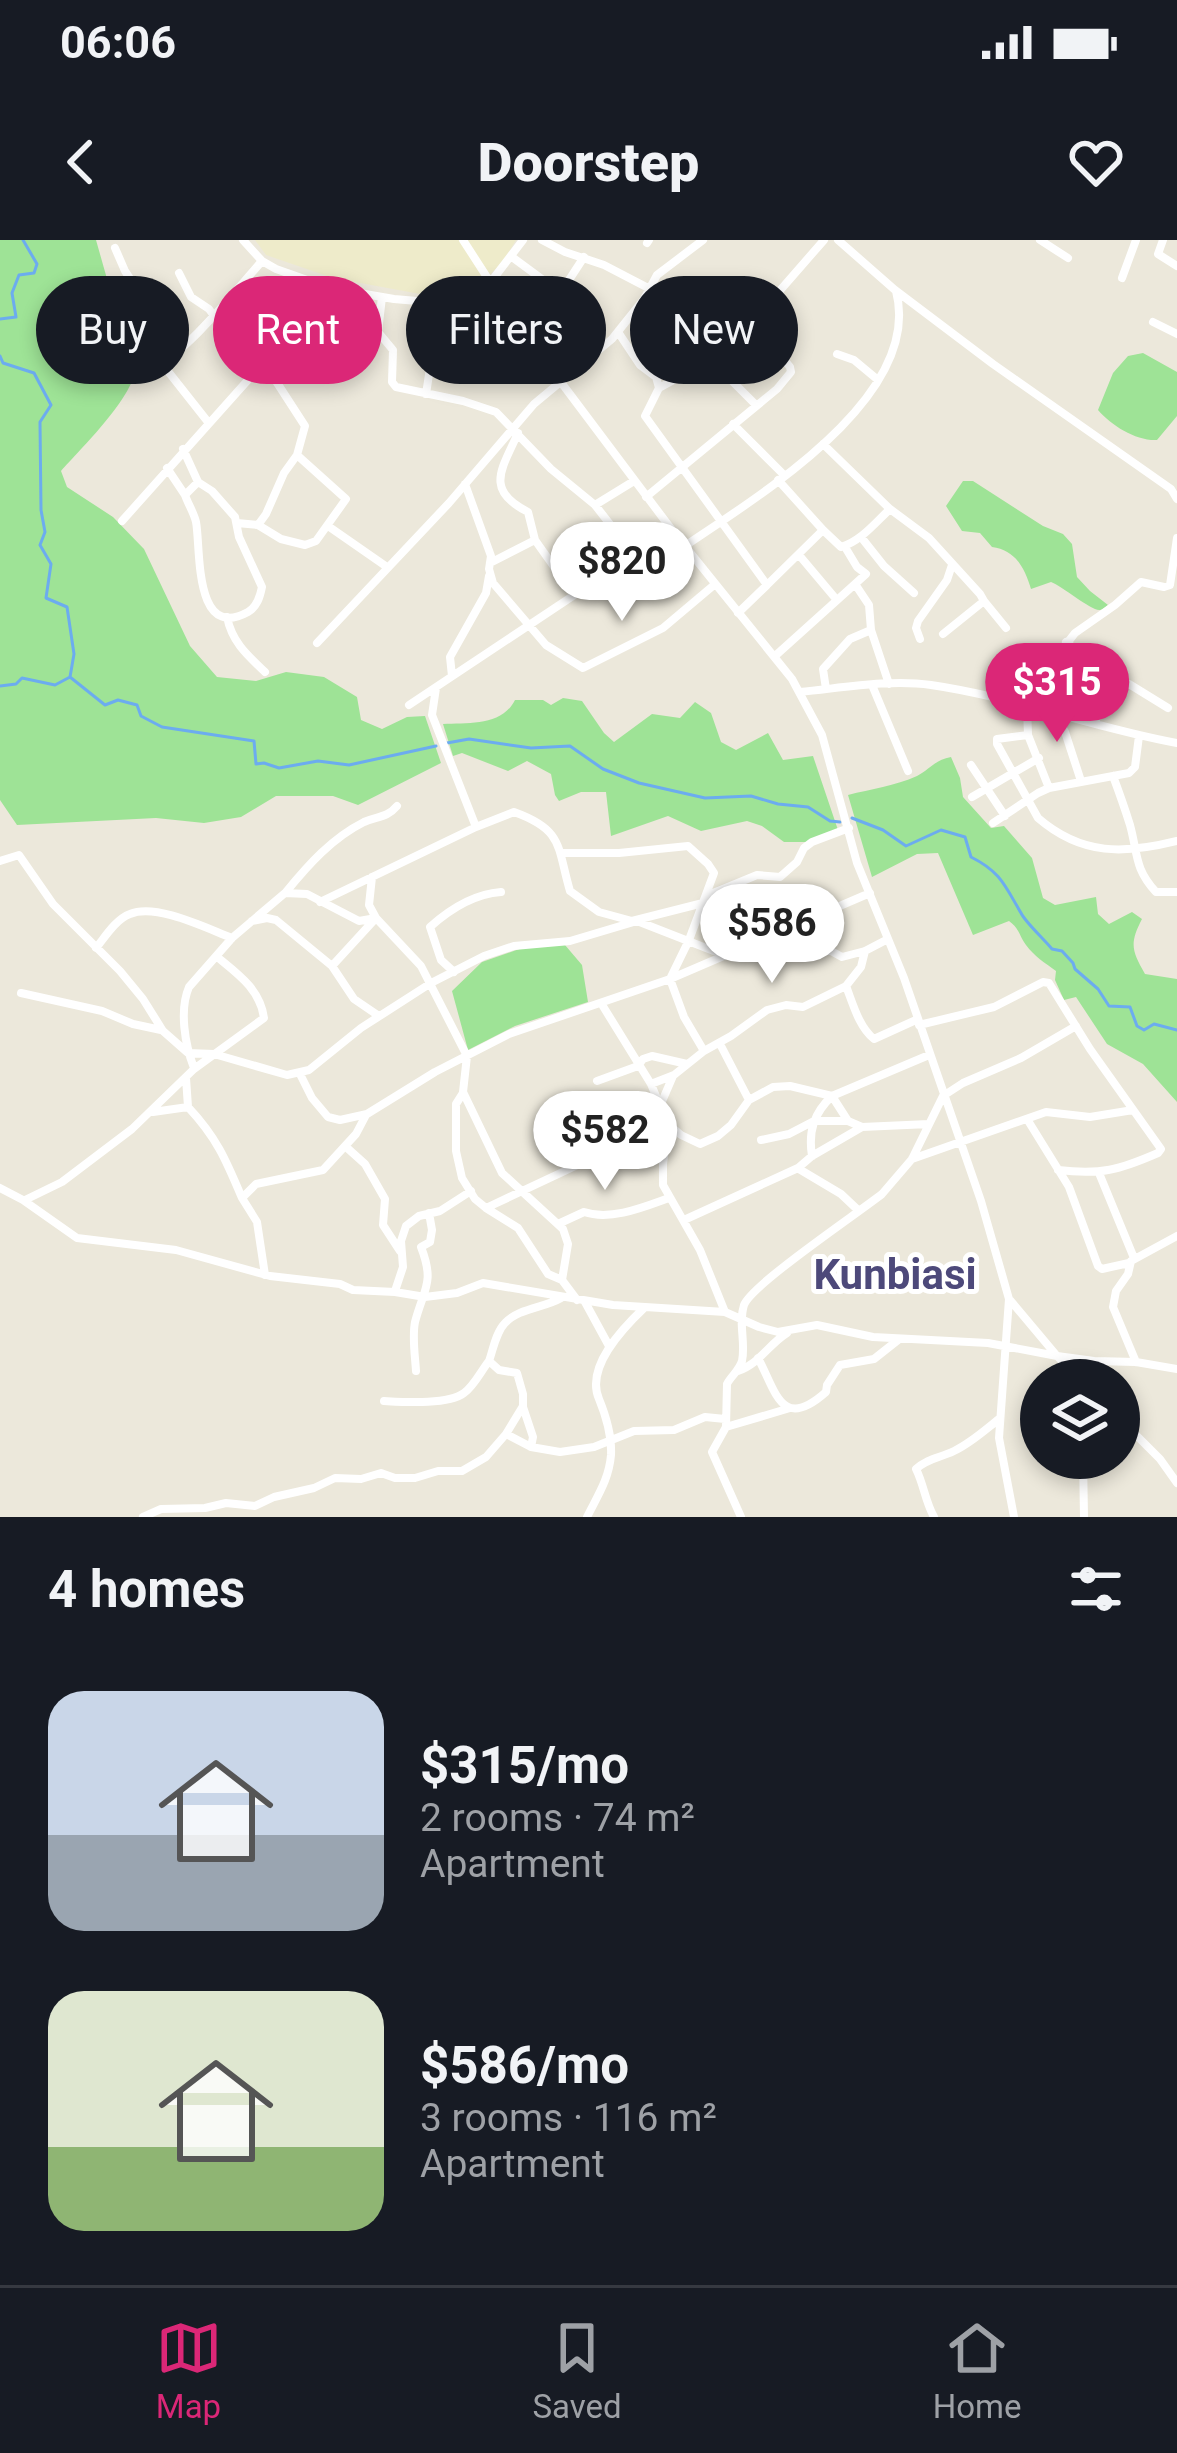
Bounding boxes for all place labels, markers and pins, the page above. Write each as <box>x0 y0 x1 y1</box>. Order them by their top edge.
pin: $820 <box>551 522 693 624</box>
pin: $315 <box>986 643 1128 745</box>
pin: $586 <box>701 884 843 986</box>
pin: $582 <box>534 1091 676 1193</box>

